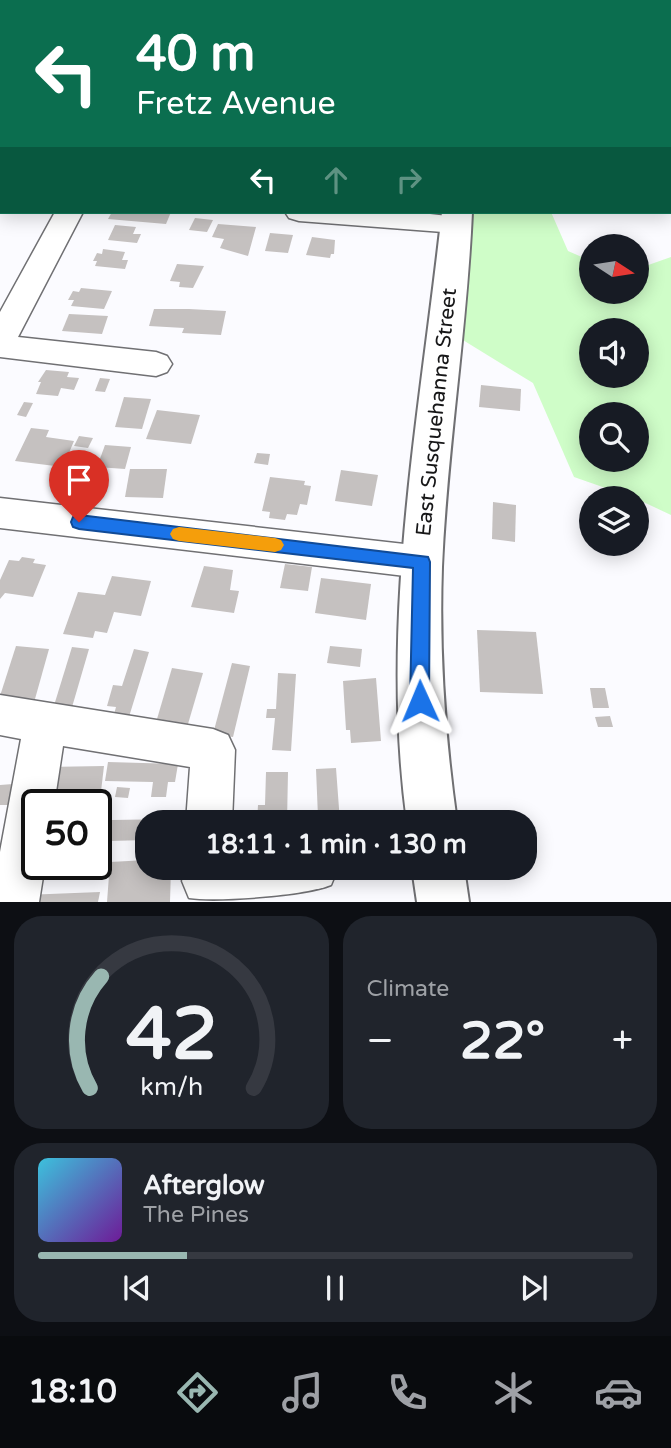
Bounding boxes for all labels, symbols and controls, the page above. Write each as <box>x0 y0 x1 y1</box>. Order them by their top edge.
text: 40 m <box>136 25 255 84</box>
icon: left <box>21 28 112 119</box>
text: Fretz Avenue <box>136 85 336 123</box>
icon: left <box>244 161 282 199</box>
icon: ahead <box>317 161 355 199</box>
icon: right <box>390 161 428 199</box>
north arrow <box>579 234 649 304</box>
map controls <box>579 234 649 556</box>
street label: East Susquehanna Street <box>411 287 462 537</box>
button: sound <box>579 318 649 388</box>
button: search <box>579 402 649 472</box>
pin <box>49 450 109 522</box>
icon: arrive <box>60 461 98 499</box>
button: layers <box>579 486 649 556</box>
position arrow <box>383 664 457 738</box>
speed limit sign: 50 <box>21 789 112 880</box>
text: 18:11 · 1 min · 130 m <box>205 829 467 860</box>
text: Climate <box>367 975 449 1003</box>
text: 42 <box>126 992 217 1080</box>
text: 22° <box>460 1010 545 1073</box>
text: − <box>367 1018 394 1064</box>
text: + <box>612 1018 633 1064</box>
text: km/h <box>140 1072 203 1102</box>
text: Afterglow <box>143 1170 265 1201</box>
text: The Pines <box>143 1201 249 1229</box>
icon: previous <box>118 1269 156 1307</box>
icon: pause <box>316 1269 354 1307</box>
icon: next <box>515 1269 553 1307</box>
icon: directions <box>173 1368 222 1417</box>
icon: music <box>278 1368 327 1417</box>
icon: phone <box>383 1368 432 1417</box>
icon: climate <box>489 1368 538 1417</box>
icon: car <box>594 1368 643 1417</box>
text: 18:10 <box>28 1373 117 1411</box>

